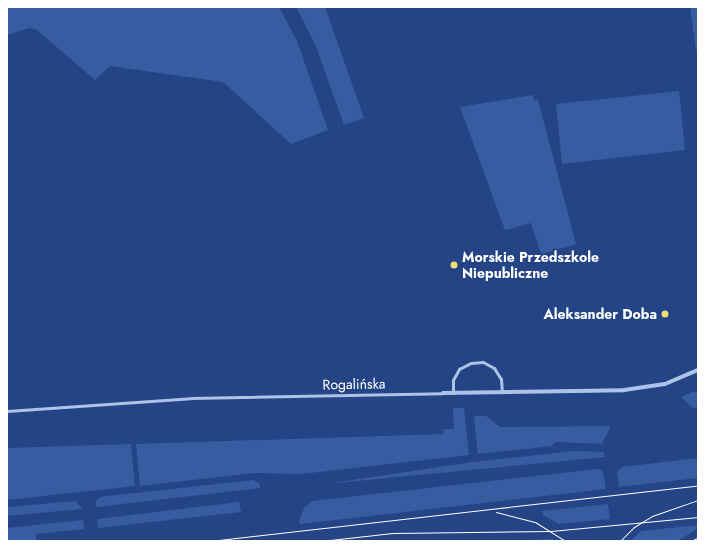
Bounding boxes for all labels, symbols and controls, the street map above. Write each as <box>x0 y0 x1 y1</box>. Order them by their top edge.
place label: Morskie Przedszkole Niepubliczne <box>462 249 599 282</box>
marker: Morskie Przedszkole Niepubliczne <box>449 260 459 270</box>
place label: Aleksander Doba <box>544 306 657 322</box>
marker: Aleksander Doba <box>660 309 670 319</box>
street label: Rogalińska <box>322 375 386 393</box>

